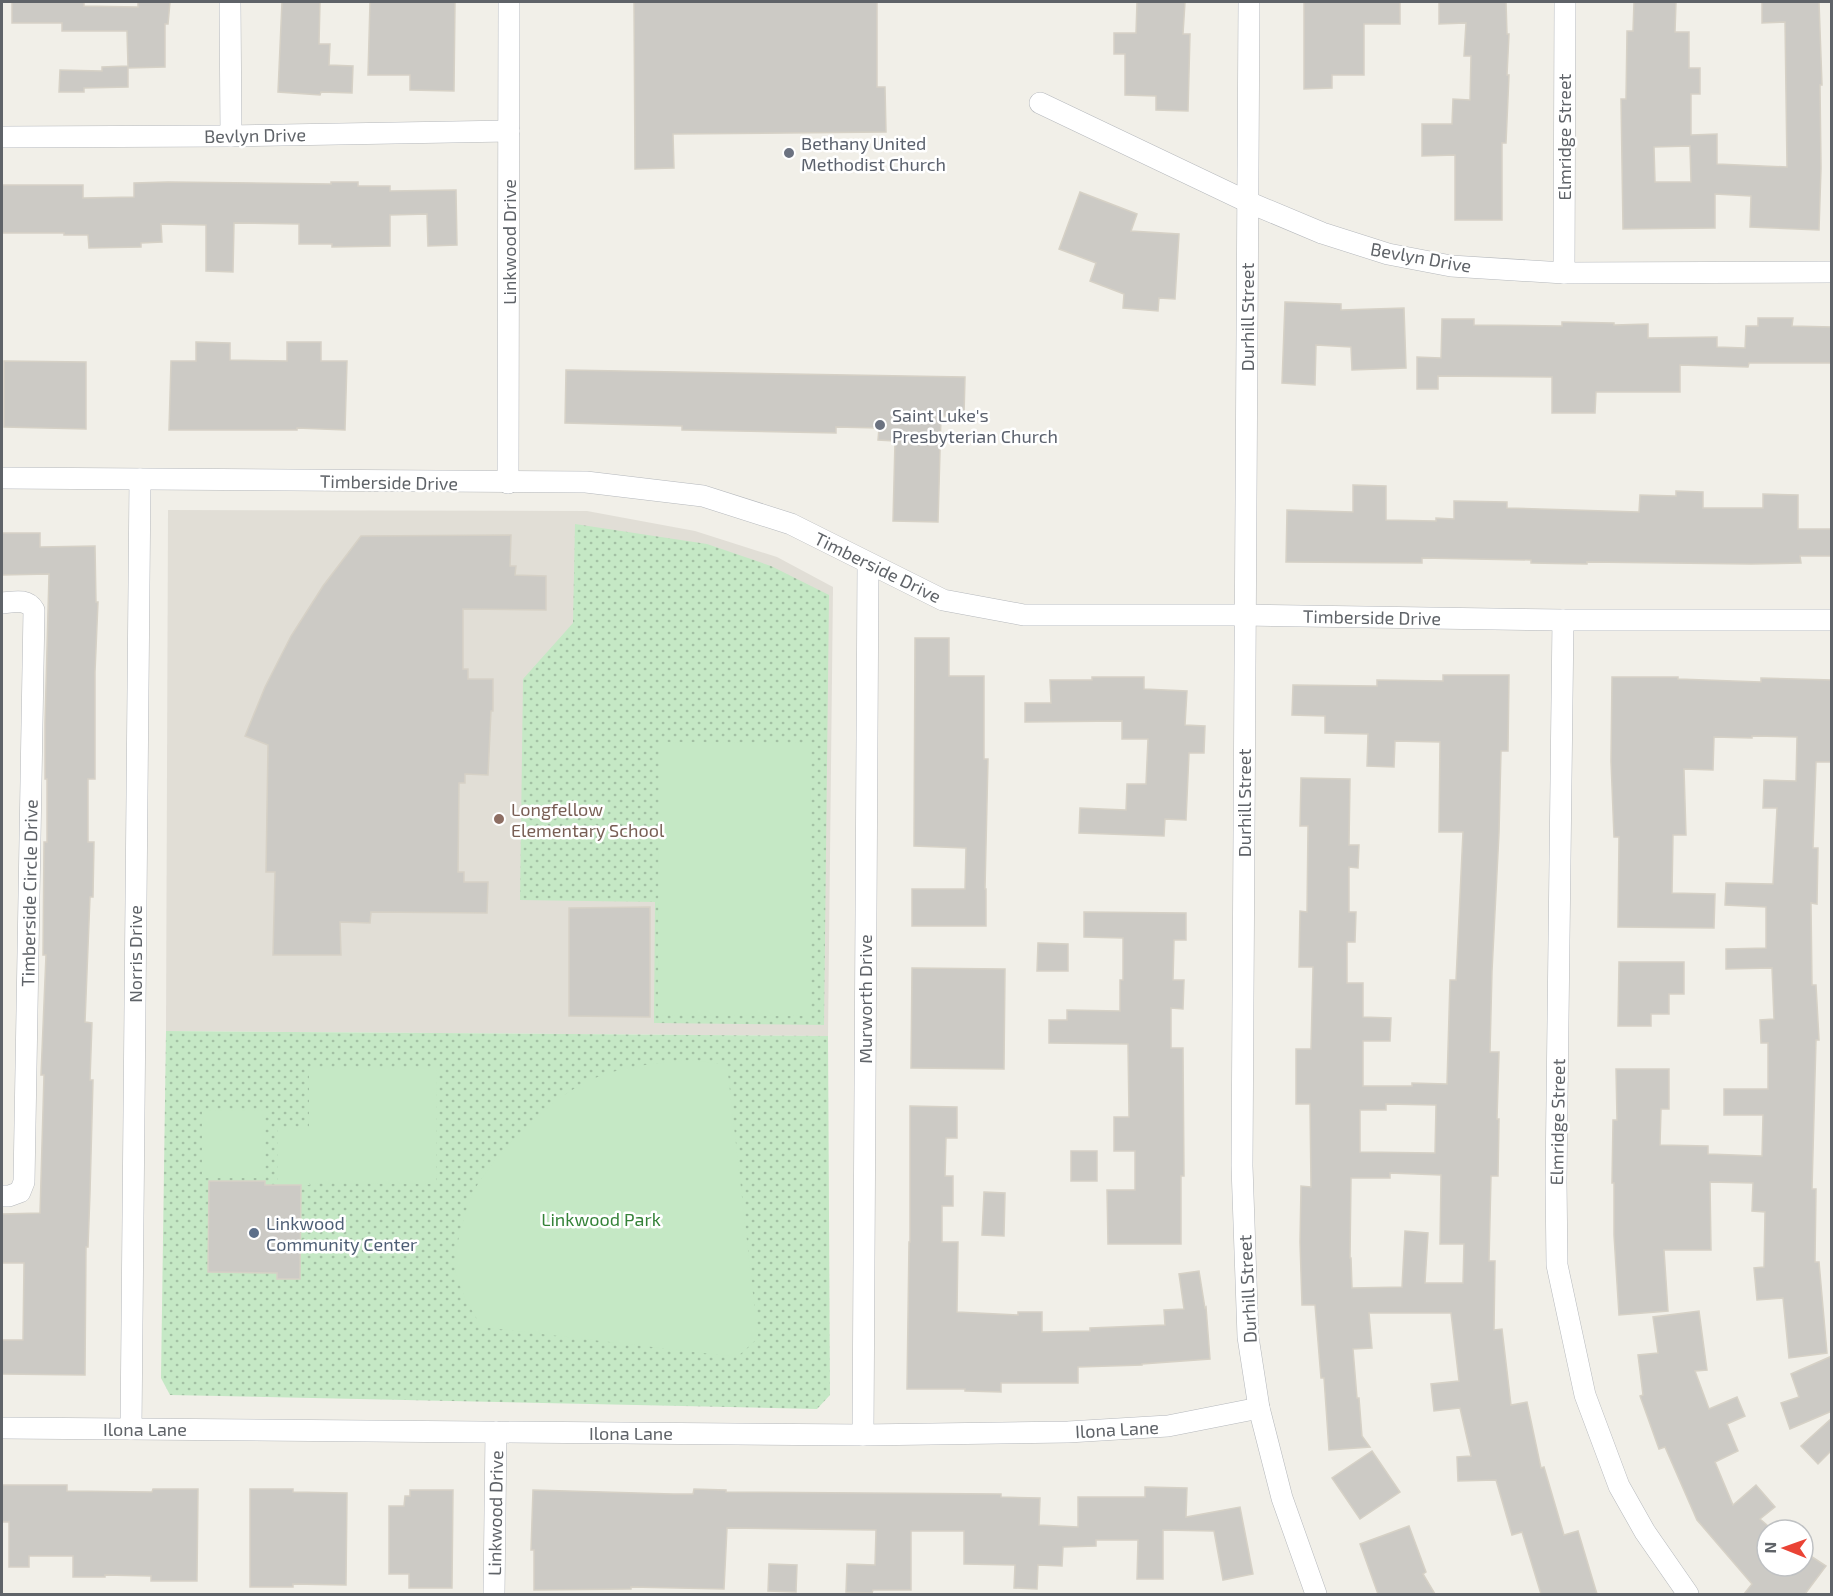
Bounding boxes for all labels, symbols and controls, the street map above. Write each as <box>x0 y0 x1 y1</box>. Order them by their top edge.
street label: Elmridge Street <box>1553 73 1575 200</box>
street label: Bevlyn Drive <box>204 123 306 147</box>
place label: Bethany United Methodist Church <box>801 132 946 175</box>
marker: Bethany United Methodist Church <box>782 146 796 160</box>
street label: Linkwood Drive <box>498 179 520 305</box>
street label: Bevlyn Drive <box>1369 237 1473 277</box>
street label: Durhill Street <box>1236 263 1258 371</box>
place label: Saint Luke's Presbyterian Church <box>892 404 1058 447</box>
marker: Saint Luke's Presbyterian Church <box>873 418 887 432</box>
street label: Timberside Drive <box>320 470 458 494</box>
street label: Timberside Drive <box>811 527 945 607</box>
street label: Timberside Drive <box>1303 605 1441 629</box>
street label: Durhill Street <box>1233 749 1255 857</box>
place label: Longfellow Elementary School <box>511 798 665 841</box>
street label: Timberside Circle Drive <box>16 799 42 987</box>
marker: Longfellow Elementary School <box>492 812 506 826</box>
street label: Norris Drive <box>124 905 146 1003</box>
street label: Murworth Drive <box>854 934 876 1064</box>
street label: Elmridge Street <box>1545 1058 1569 1186</box>
park label: Linkwood Park <box>541 1208 661 1230</box>
place label: Linkwood Community Center <box>266 1212 417 1255</box>
marker: Linkwood Community Center <box>247 1226 261 1240</box>
street label: Durhill Street <box>1233 1234 1261 1344</box>
street label: Ilona Lane <box>1075 1416 1159 1442</box>
street label: Ilona Lane <box>103 1418 187 1440</box>
street label: Ilona Lane <box>589 1422 673 1444</box>
street label: Linkwood Drive <box>483 1450 507 1576</box>
north arrow <box>1755 1518 1815 1578</box>
text: N <box>1760 1542 1779 1554</box>

